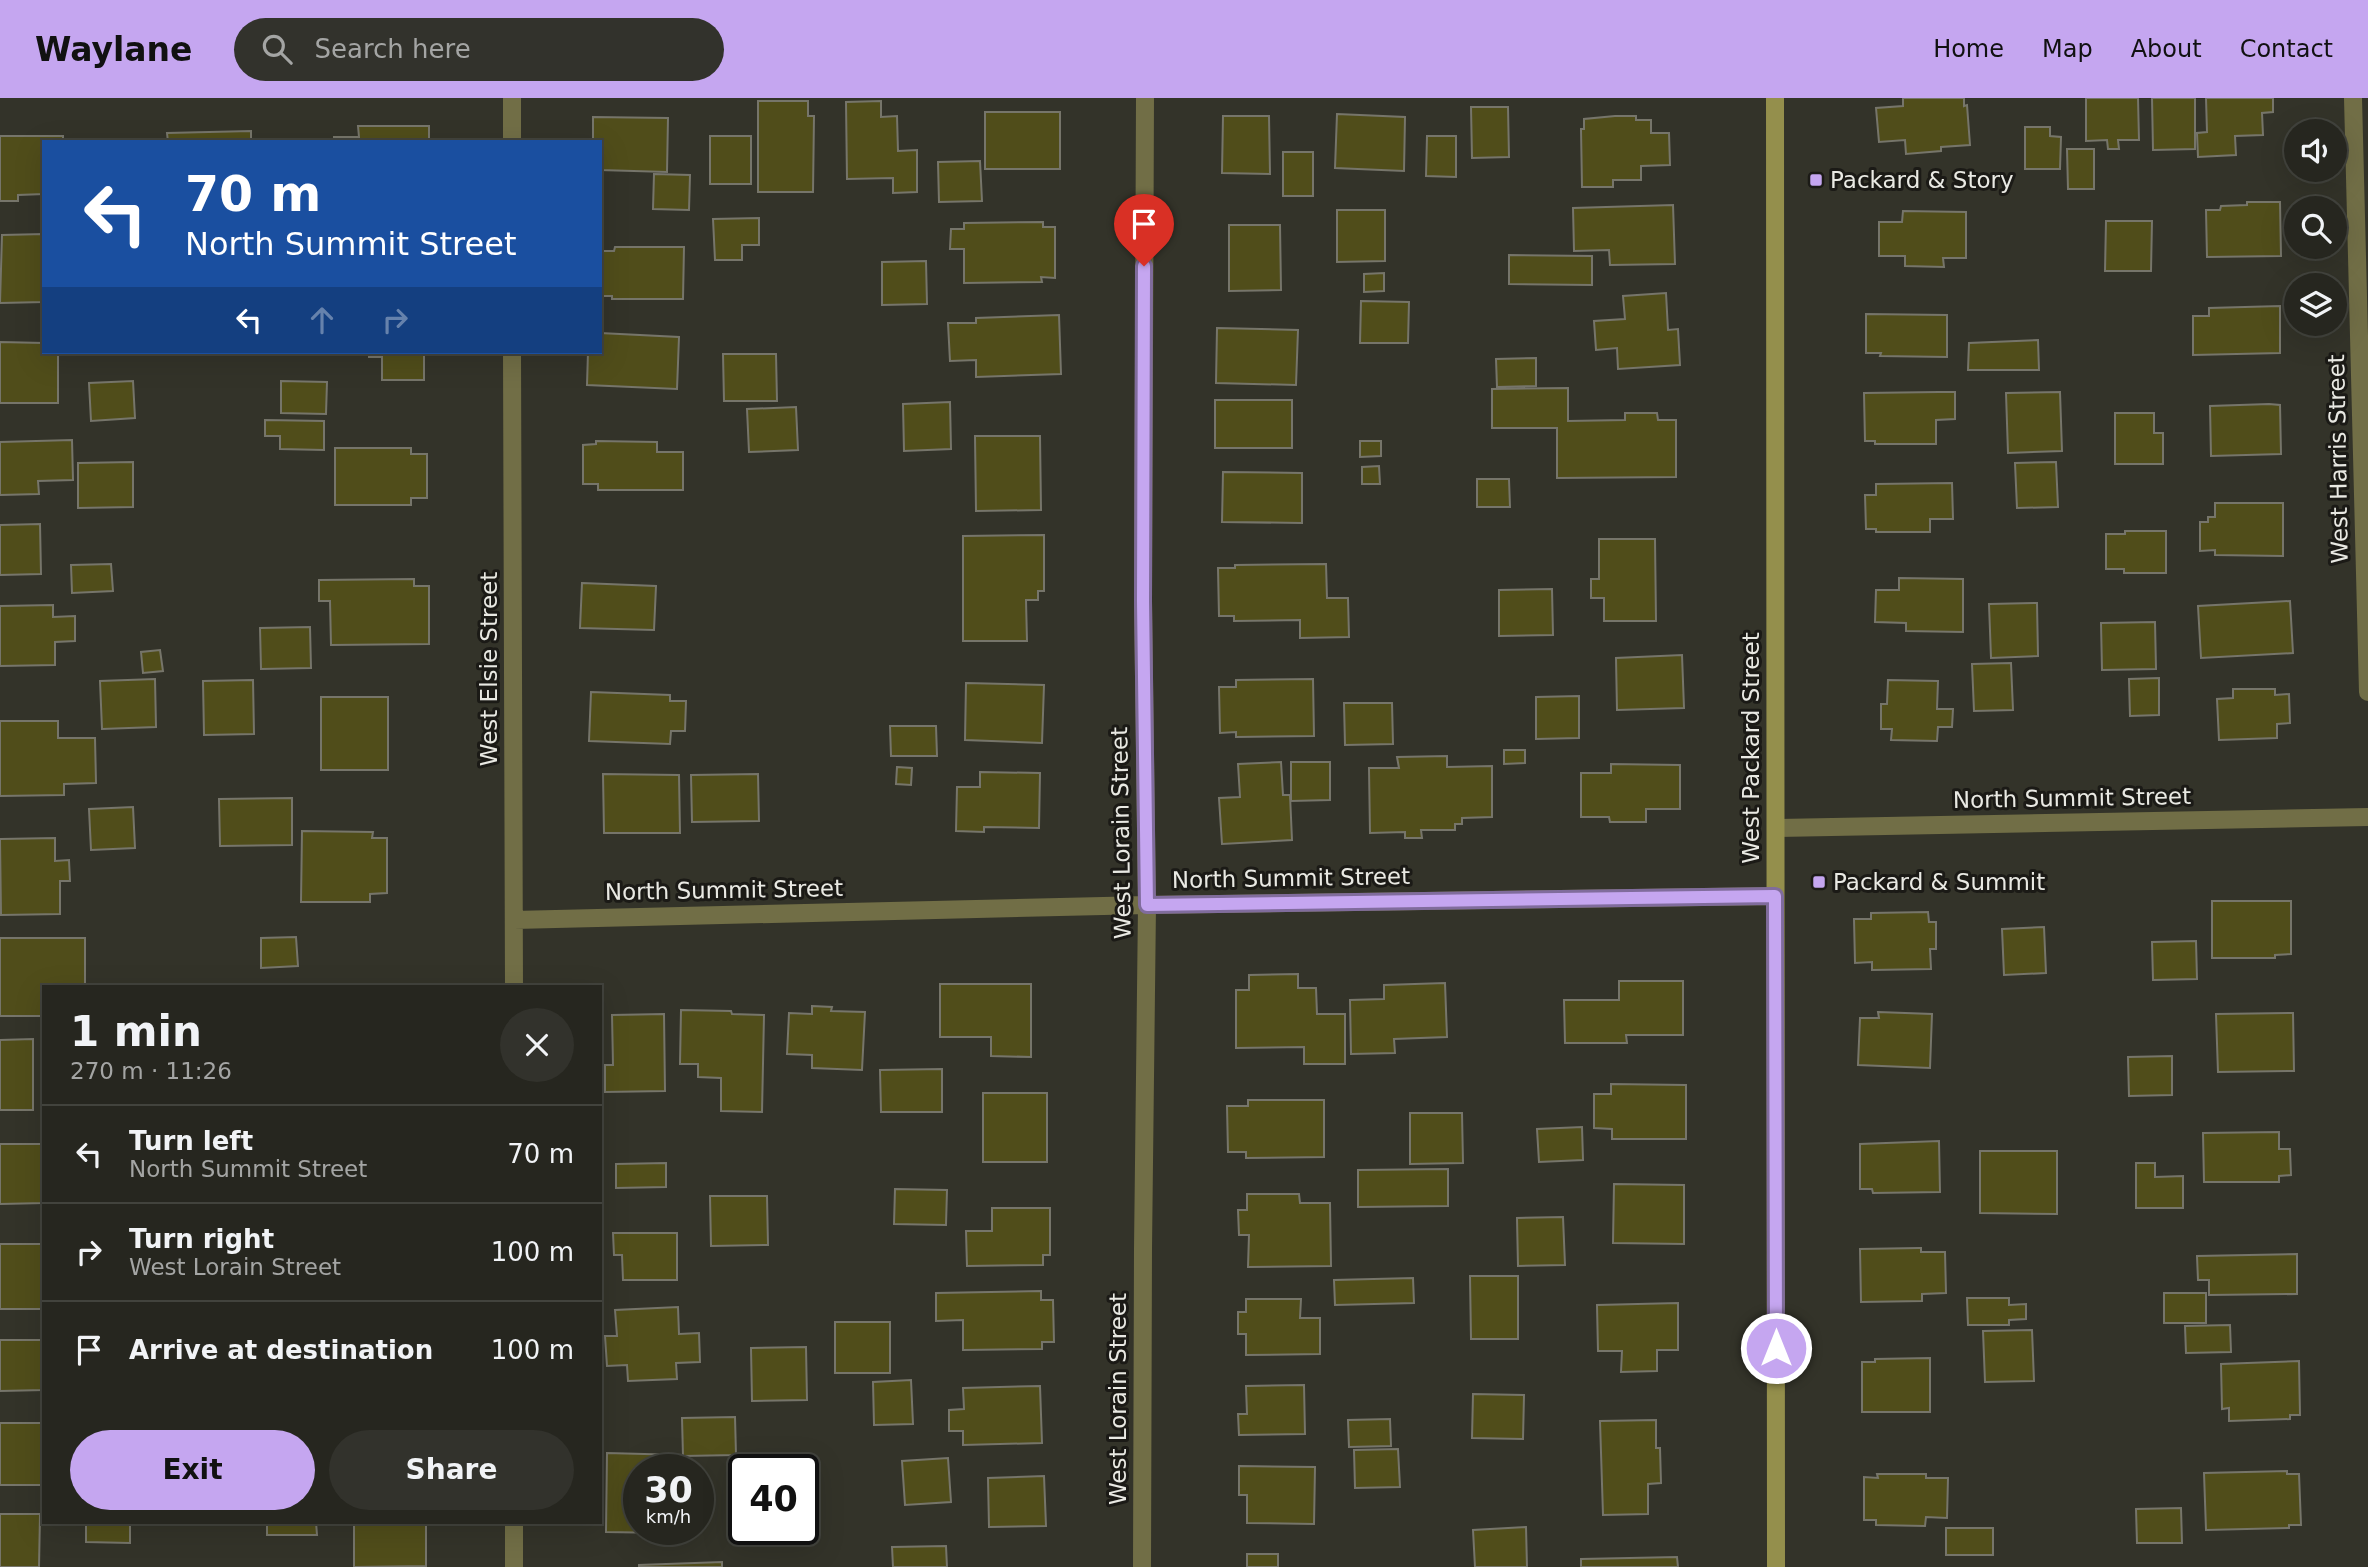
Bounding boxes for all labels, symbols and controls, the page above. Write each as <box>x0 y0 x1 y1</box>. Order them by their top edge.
search box <box>234 18 724 81</box>
text: Waylane <box>35 30 192 69</box>
icon: search <box>258 30 296 68</box>
text: Search here <box>314 34 471 64</box>
text: Home <box>1933 35 2004 63</box>
text: Map <box>2042 35 2093 63</box>
text: About <box>2131 35 2202 63</box>
text: Contact <box>2240 35 2333 63</box>
map controls <box>2284 119 2347 336</box>
button: sound <box>2284 119 2347 182</box>
text: 70 m <box>185 166 321 223</box>
place label: Packard & Story <box>1830 167 2014 193</box>
icon: left <box>70 168 161 259</box>
marker: Packard & Story <box>1808 172 1824 188</box>
pin <box>1114 194 1174 266</box>
button: search <box>2284 196 2347 259</box>
icon: arrive <box>1125 205 1163 243</box>
text: North Summit Street <box>185 225 516 263</box>
button: layers <box>2284 273 2347 336</box>
icon: left <box>230 301 268 339</box>
icon: ahead <box>303 301 341 339</box>
icon: right <box>376 301 414 339</box>
street label: West Harris Street <box>2323 354 2353 564</box>
street label: West Elsie Street <box>476 572 502 766</box>
street label: West Packard Street <box>1738 632 1764 864</box>
street label: West Lorain Street <box>1106 727 1136 939</box>
street label: North Summit Street <box>1953 783 2191 813</box>
street label: North Summit Street <box>1172 863 1410 893</box>
place label: Packard & Summit <box>1833 869 2045 895</box>
marker: Packard & Summit <box>1811 874 1827 890</box>
street label: North Summit Street <box>605 875 843 905</box>
text: 1 min <box>70 1007 202 1056</box>
button: close <box>500 1008 574 1082</box>
text: 270 m · 11:26 <box>70 1058 232 1084</box>
text: Turn left <box>129 1126 253 1156</box>
icon: left <box>70 1135 108 1173</box>
text: 70 m <box>507 1139 574 1169</box>
text: North Summit Street <box>129 1156 367 1182</box>
text: Turn right <box>129 1224 274 1254</box>
icon: right <box>70 1233 108 1271</box>
text: 100 m <box>491 1237 574 1267</box>
text: West Lorain Street <box>129 1254 341 1280</box>
street label: West Lorain Street <box>1105 1293 1131 1505</box>
position arrow <box>1739 1311 1813 1385</box>
icon: arrive <box>70 1331 108 1369</box>
text: Arrive at destination <box>129 1335 433 1365</box>
text: 100 m <box>491 1335 574 1365</box>
button: Exit <box>70 1430 315 1510</box>
button: Share <box>329 1430 574 1510</box>
speed limit sign: 40 <box>728 1454 819 1545</box>
text: 30 <box>644 1470 693 1510</box>
text: km/h <box>646 1506 691 1527</box>

